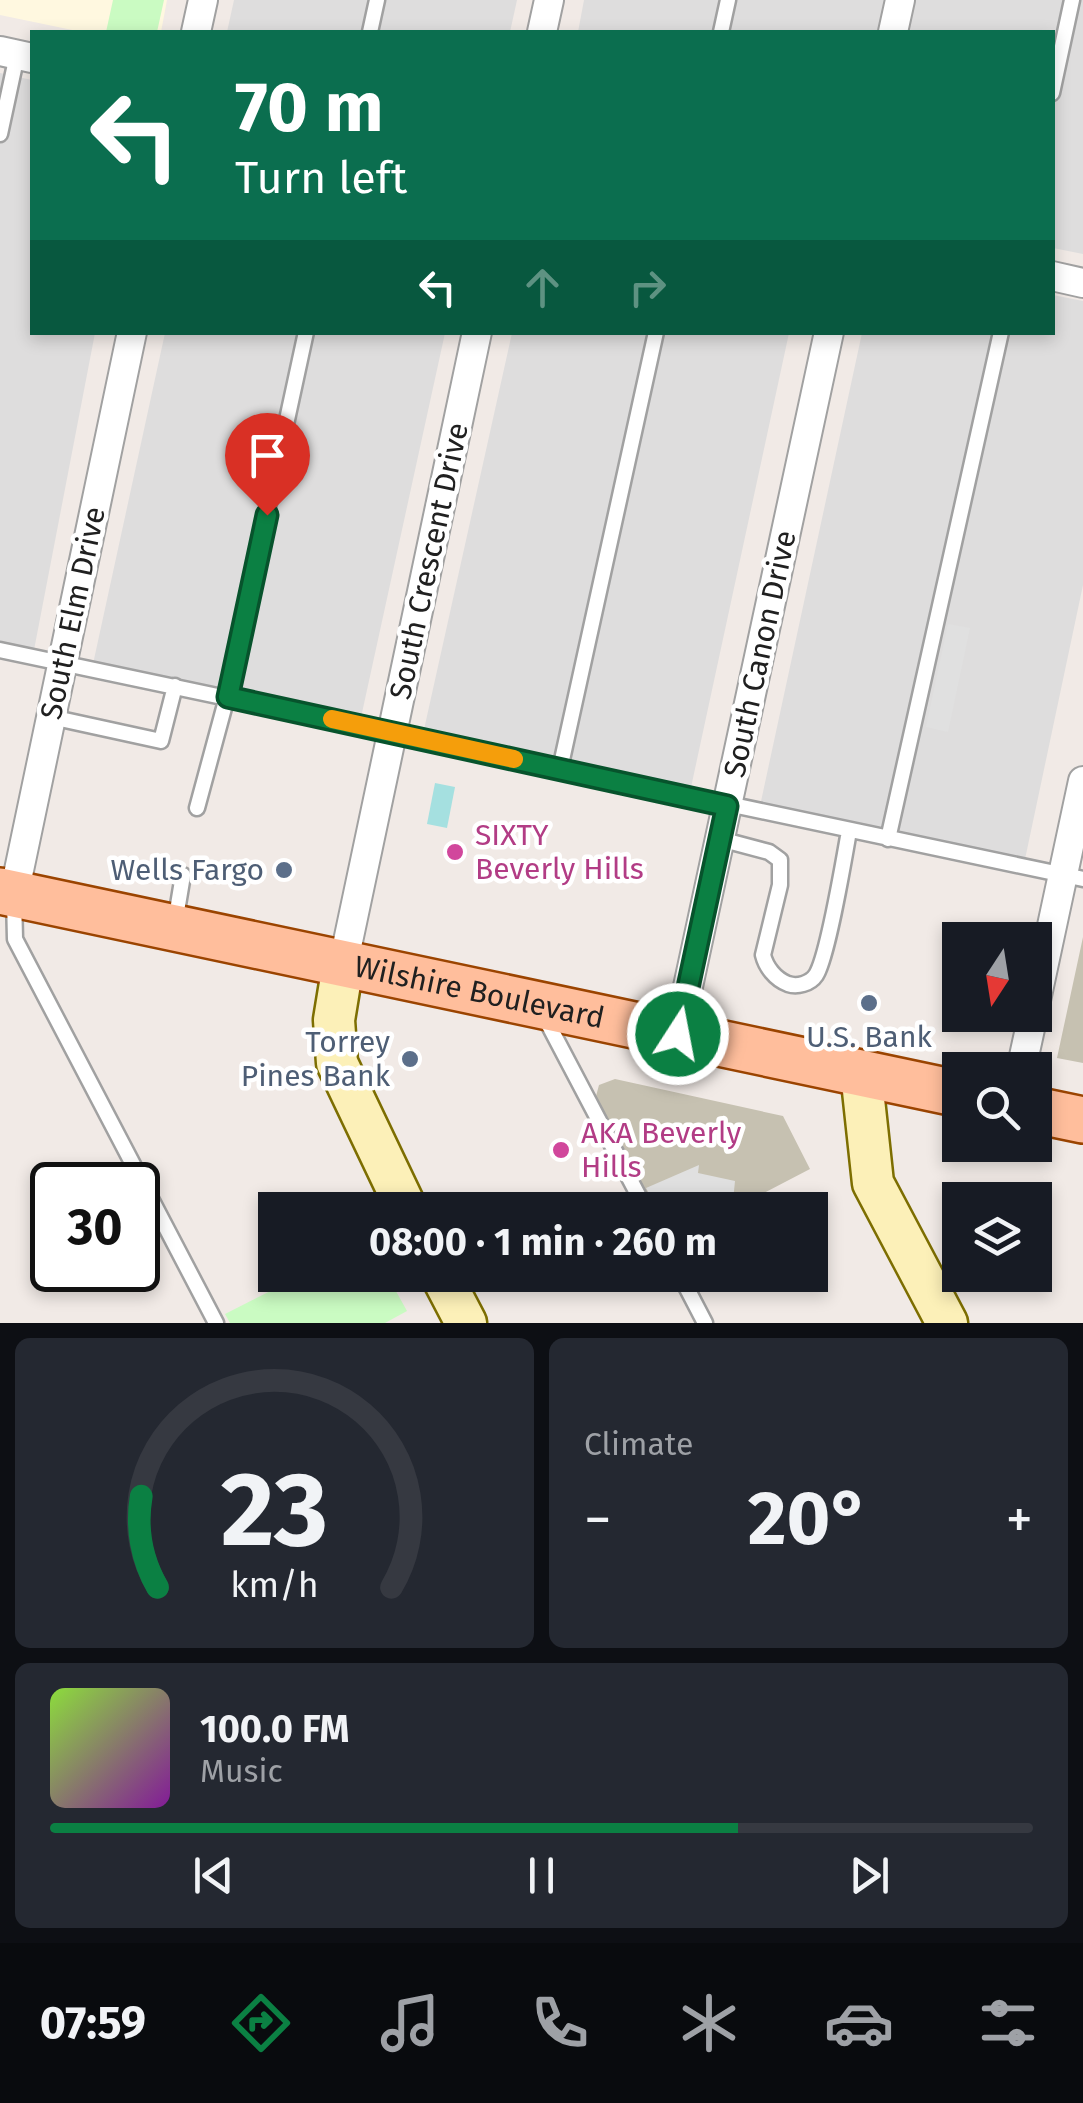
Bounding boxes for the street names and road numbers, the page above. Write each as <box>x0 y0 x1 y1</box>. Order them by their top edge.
street label: South Crescent Drive <box>382 419 476 703</box>
street label: South Elm Drive <box>33 503 113 723</box>
street label: South Canon Drive <box>716 527 804 781</box>
street label: Wilshire Boulevard <box>351 948 608 1036</box>

